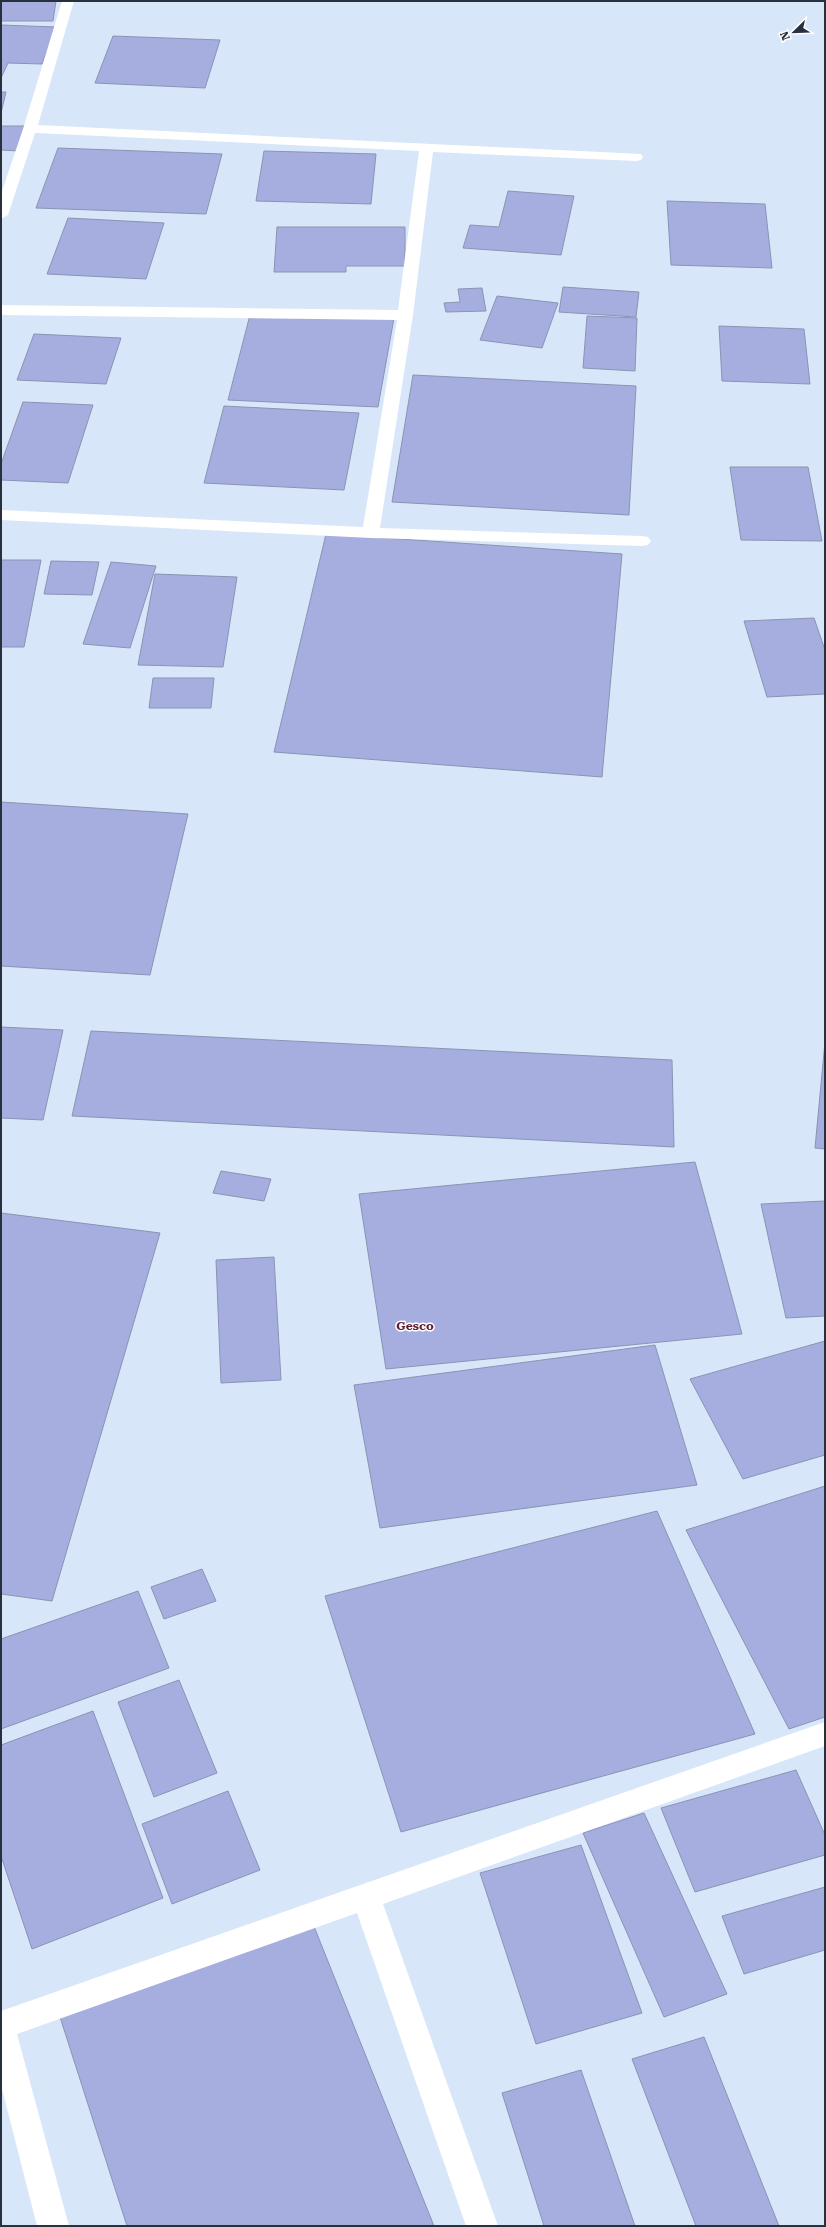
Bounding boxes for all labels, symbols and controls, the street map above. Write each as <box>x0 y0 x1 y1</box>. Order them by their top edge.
north arrow <box>774 12 814 52</box>
text: N <box>777 29 793 42</box>
district label: Gesco <box>396 1319 434 1333</box>

